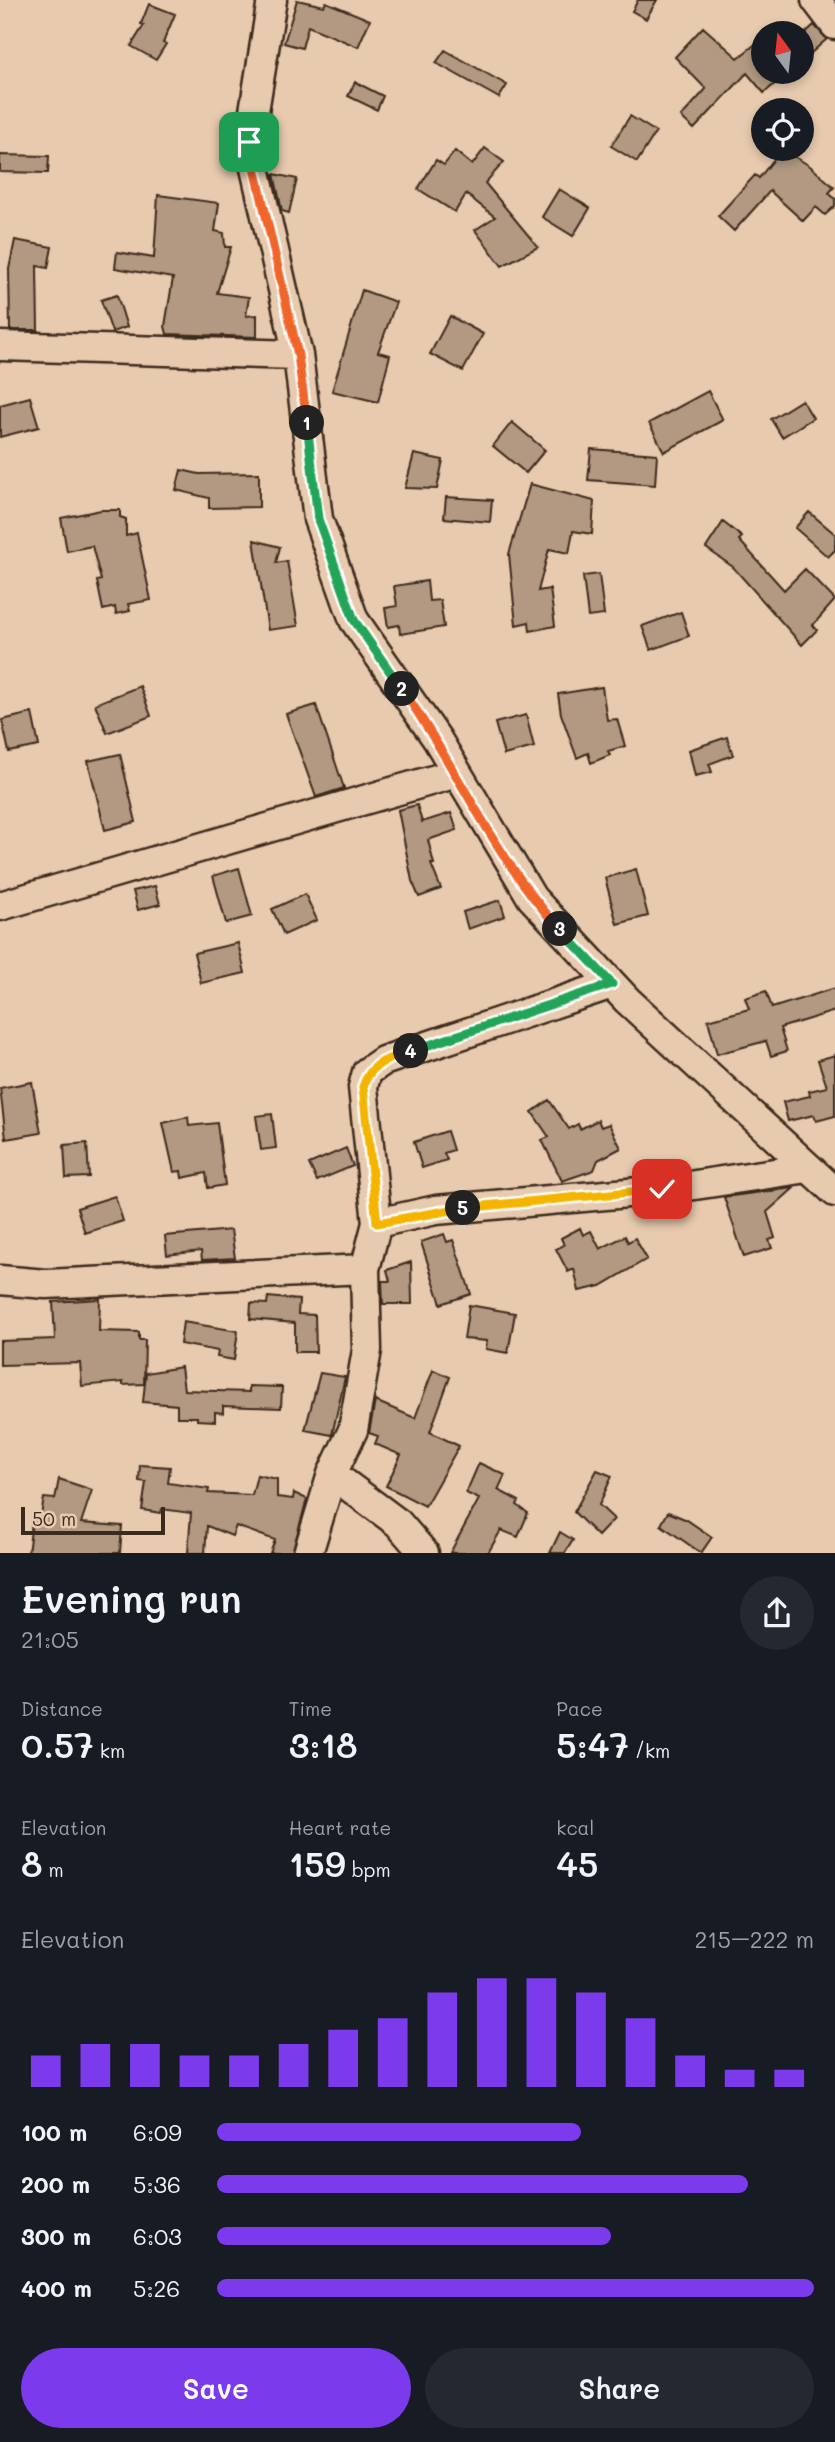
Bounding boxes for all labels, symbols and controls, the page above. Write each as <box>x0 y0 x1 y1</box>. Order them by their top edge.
north arrow <box>751 21 814 84</box>
map controls <box>751 21 814 161</box>
button: locate <box>751 98 814 161</box>
pin <box>219 112 279 172</box>
icon: arrive <box>230 123 268 161</box>
pin: 1 <box>290 406 324 440</box>
text: 1 <box>302 410 311 435</box>
pin: 2 <box>384 672 420 706</box>
text: 2 <box>396 676 407 701</box>
pin: 3 <box>542 912 578 946</box>
text: 3 <box>554 916 565 941</box>
pin: 4 <box>394 1034 428 1068</box>
text: 4 <box>404 1038 417 1063</box>
pin <box>632 1159 692 1219</box>
icon: check <box>643 1170 681 1208</box>
pin: 5 <box>446 1190 480 1226</box>
text: 5 <box>457 1195 468 1220</box>
scale bar <box>21 1504 164 1536</box>
text: 50 m <box>32 1506 76 1531</box>
text: Evening run <box>21 1573 242 1623</box>
button: share <box>740 1576 814 1650</box>
text: 21:05 <box>21 1624 79 1654</box>
text: Distance <box>21 1696 103 1721</box>
text: Time <box>289 1696 332 1721</box>
text: Pace <box>556 1696 603 1721</box>
text: 0.57 <box>21 1721 94 1767</box>
text: 3:18 <box>289 1721 358 1767</box>
text: 5:47 <box>556 1721 629 1767</box>
text: km <box>94 1738 125 1763</box>
text: /km <box>629 1738 670 1763</box>
text: Elevation <box>21 1815 106 1840</box>
text: Heart rate <box>289 1815 391 1840</box>
text: kcal <box>556 1815 594 1840</box>
text: 8 <box>21 1840 43 1886</box>
text: 159 <box>289 1840 346 1886</box>
text: 45 <box>556 1840 598 1886</box>
text: m <box>43 1857 64 1882</box>
text: bpm <box>346 1857 391 1882</box>
text: Elevation <box>21 1924 124 1954</box>
text: 215–222 m <box>695 1924 814 1954</box>
text: 100 m <box>21 2117 87 2147</box>
text: 6:09 <box>133 2117 182 2147</box>
text: 200 m <box>21 2169 90 2199</box>
text: 5:36 <box>133 2169 181 2199</box>
text: 300 m <box>21 2221 91 2251</box>
text: 6:03 <box>133 2221 182 2251</box>
text: 400 m <box>21 2273 92 2303</box>
text: 5:26 <box>133 2273 180 2303</box>
button: Save <box>21 2348 411 2428</box>
button: Share <box>425 2348 814 2428</box>

